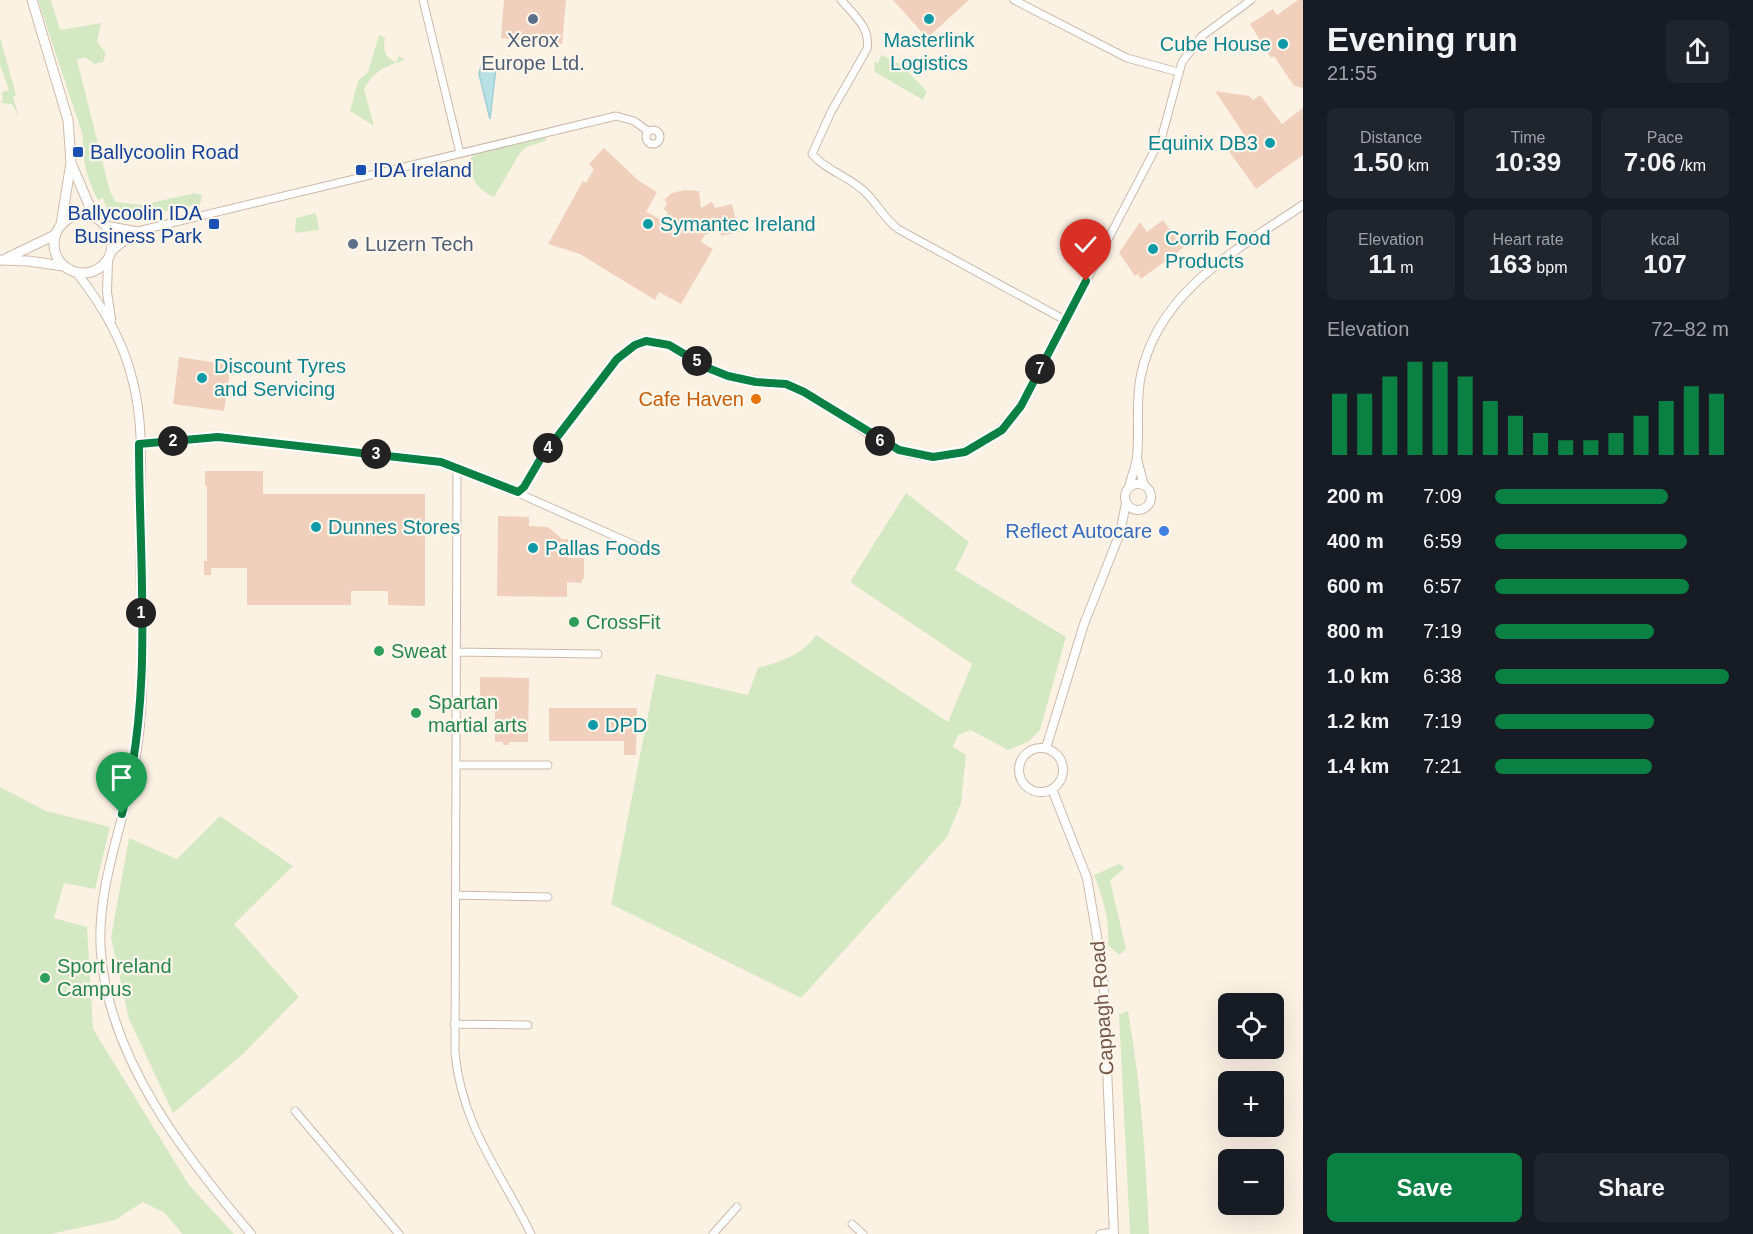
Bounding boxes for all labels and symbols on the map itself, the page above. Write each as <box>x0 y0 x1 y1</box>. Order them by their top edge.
marker: Xerox Europe Ltd. <box>526 12 540 26</box>
marker: Masterlink Logistics <box>922 12 936 26</box>
place label: Xerox Europe Ltd. <box>481 29 585 74</box>
place label: Masterlink Logistics <box>883 29 976 74</box>
place label: Cube House <box>1160 33 1271 55</box>
marker: Cube House <box>1276 37 1290 51</box>
place label: Equinix DB3 <box>1148 132 1258 154</box>
marker: Equinix DB3 <box>1263 136 1277 150</box>
place label: Ballycoolin Road <box>90 141 239 163</box>
marker: Ballycoolin Road <box>71 145 85 159</box>
place label: IDA Ireland <box>373 159 472 181</box>
marker: IDA Ireland <box>354 163 368 177</box>
place label: Ballycoolin IDA Business Park <box>67 202 203 247</box>
place label: Symantec Ireland <box>660 213 816 235</box>
marker: Ballycoolin IDA Business Park <box>207 217 221 231</box>
marker: Symantec Ireland <box>641 217 655 231</box>
pin <box>1060 219 1111 281</box>
place label: Corrib Food Products <box>1165 227 1271 272</box>
place label: Luzern Tech <box>365 233 474 255</box>
marker: Luzern Tech <box>346 237 360 251</box>
marker: Corrib Food Products <box>1146 242 1160 256</box>
pin: 5 <box>682 346 712 376</box>
pin: 7 <box>1025 354 1055 384</box>
place label: Discount Tyres and Servicing <box>214 355 346 400</box>
marker: Discount Tyres and Servicing <box>195 371 209 385</box>
place label: Cafe Haven <box>638 388 744 410</box>
marker: Cafe Haven <box>749 392 763 406</box>
pin: 2 <box>158 426 188 456</box>
pin: 6 <box>865 426 895 456</box>
pin: 4 <box>533 433 563 463</box>
pin: 3 <box>361 439 391 469</box>
place label: Dunnes Stores <box>328 516 460 538</box>
marker: Dunnes Stores <box>309 520 323 534</box>
place label: Reflect Autocare <box>1005 520 1152 542</box>
marker: Reflect Autocare <box>1157 524 1171 538</box>
place label: Pallas Foods <box>545 537 661 559</box>
marker: Pallas Foods <box>526 541 540 555</box>
pin: 1 <box>126 598 156 628</box>
place label: CrossFit <box>586 611 661 633</box>
marker: CrossFit <box>567 615 581 629</box>
place label: Sweat <box>391 640 447 662</box>
marker: Sweat <box>372 644 386 658</box>
place label: Spartan martial arts <box>428 691 527 736</box>
marker: Spartan martial arts <box>409 706 423 720</box>
place label: DPD <box>605 714 647 736</box>
marker: DPD <box>586 718 600 732</box>
pin <box>96 752 147 814</box>
street label: Cappagh Road <box>1086 940 1118 1076</box>
place label: Sport Ireland Campus <box>57 955 172 1000</box>
marker: Sport Ireland Campus <box>38 971 52 985</box>

